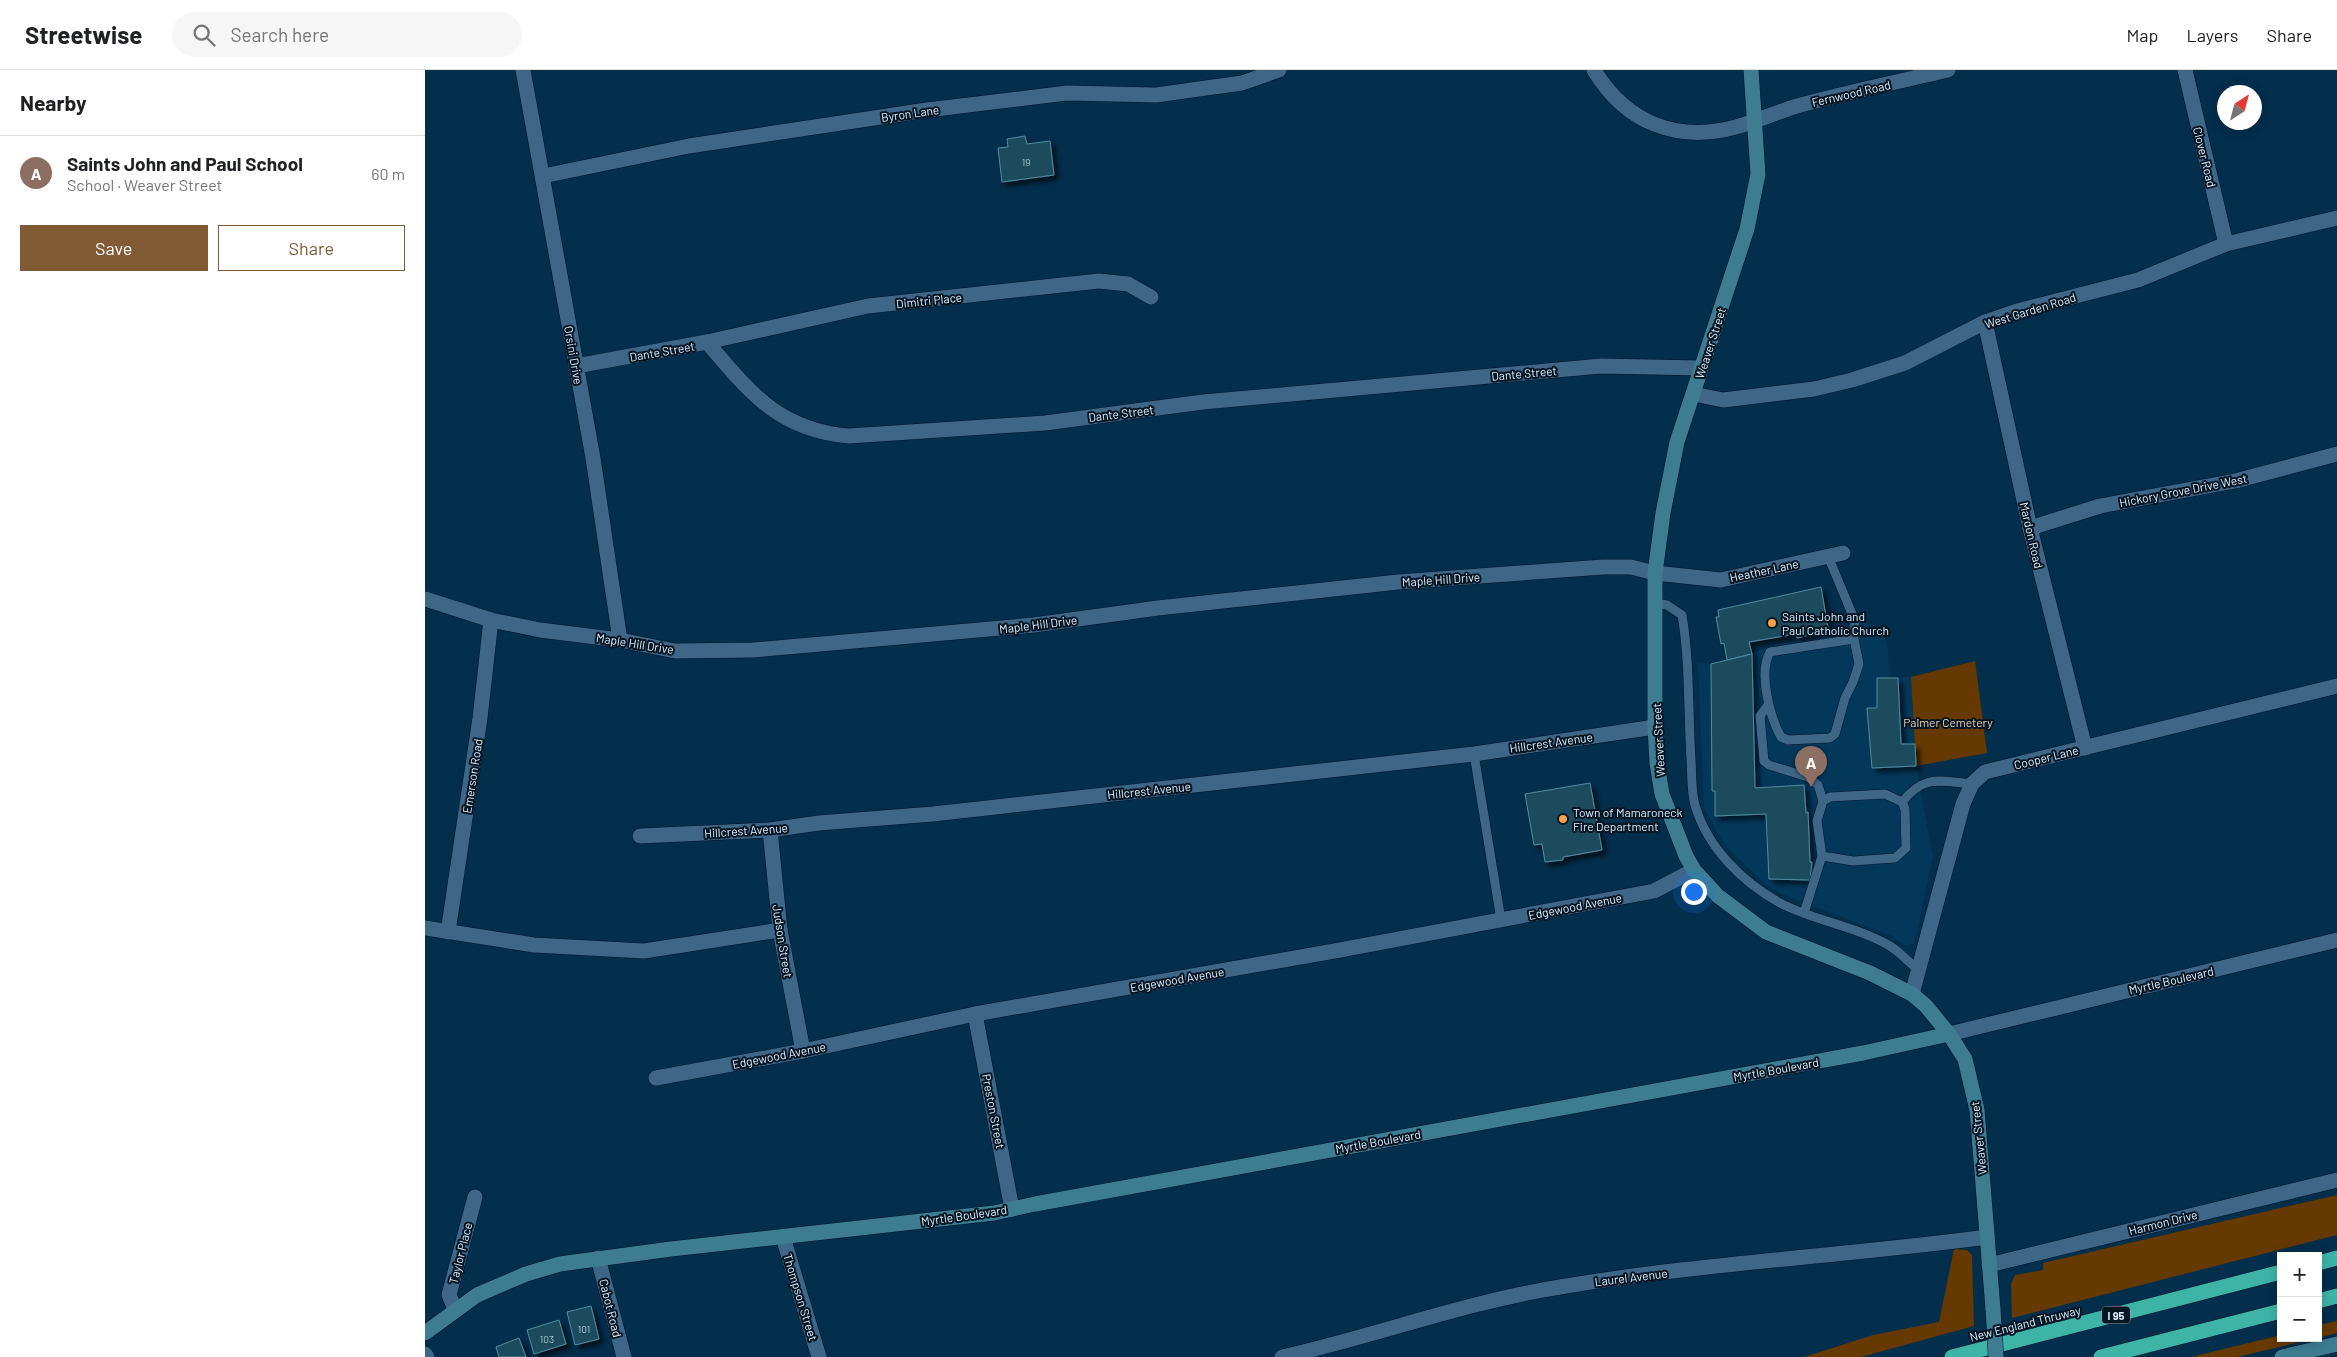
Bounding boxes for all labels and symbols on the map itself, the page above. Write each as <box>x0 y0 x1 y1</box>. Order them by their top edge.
street label: Fernwood Road <box>1810 77 1892 109</box>
north arrow <box>2217 85 2262 130</box>
street label: Byron Lane <box>880 102 940 124</box>
street label: Clover Road <box>2191 125 2219 189</box>
house number: 19 <box>1022 156 1030 168</box>
street label: West Garden Road <box>1983 289 2077 331</box>
street label: Dimitri Place <box>895 290 963 310</box>
street label: Weaver Street <box>1692 306 1728 380</box>
street label: Orsini Drive <box>562 325 586 385</box>
street label: Dante Street <box>628 338 696 364</box>
street label: Dante Street <box>1491 363 1557 383</box>
street label: Dante Street <box>1088 402 1154 424</box>
street label: Hickory Grove Drive West <box>2118 471 2248 509</box>
street label: Mardon Road <box>2018 501 2046 569</box>
street label: Heather Lane <box>1728 556 1800 584</box>
street label: Maple Hill Drive <box>1401 569 1481 589</box>
place label: Saints John and Paul Catholic Church <box>1782 609 1889 637</box>
street label: Maple Hill Drive <box>998 612 1078 636</box>
marker: Saints John and Paul Catholic Church <box>1766 617 1778 629</box>
street label: Maple Hill Drive <box>595 630 675 656</box>
street label: Weaver Street <box>1649 703 1667 777</box>
park label: Palmer Cemetery <box>1903 715 1993 729</box>
street label: Hillcrest Avenue <box>1508 729 1594 755</box>
street label: Emerson Road <box>459 738 485 814</box>
street label: Cooper Lane <box>2012 742 2080 772</box>
pin: A <box>1795 746 1827 787</box>
street label: Hillcrest Avenue <box>1107 779 1191 801</box>
place label: Town of Mamaroneck Fire Department <box>1573 805 1683 833</box>
marker: Town of Mamaroneck Fire Department <box>1557 813 1569 825</box>
street label: Hillcrest Avenue <box>704 820 788 840</box>
your location <box>1681 879 1707 905</box>
street label: Edgewood Avenue <box>1527 890 1623 922</box>
street label: Judson Street <box>770 903 796 979</box>
street label: Myrtle Boulevard <box>2127 963 2215 997</box>
street label: Edgewood Avenue <box>1129 964 1225 994</box>
street label: Edgewood Avenue <box>731 1039 827 1071</box>
street label: Myrtle Boulevard <box>1732 1055 1820 1083</box>
street label: Preston Street <box>980 1072 1008 1150</box>
street label: Weaver Street <box>1967 1101 1989 1175</box>
street label: Myrtle Boulevard <box>1334 1127 1422 1155</box>
street label: Myrtle Boulevard <box>920 1202 1008 1228</box>
street label: Harmon Drive <box>2127 1207 2199 1237</box>
street label: Taylor Place <box>446 1221 474 1285</box>
street label: Thompson Street <box>781 1252 821 1342</box>
street label: Laurel Avenue <box>1594 1266 1668 1288</box>
street label: Cabot Road <box>597 1277 625 1339</box>
street label: New England Thruway <box>1968 1302 2082 1344</box>
road number: I 95 <box>2102 1306 2130 1324</box>
house number: 101 <box>578 1323 590 1335</box>
house number: 103 <box>540 1333 554 1345</box>

